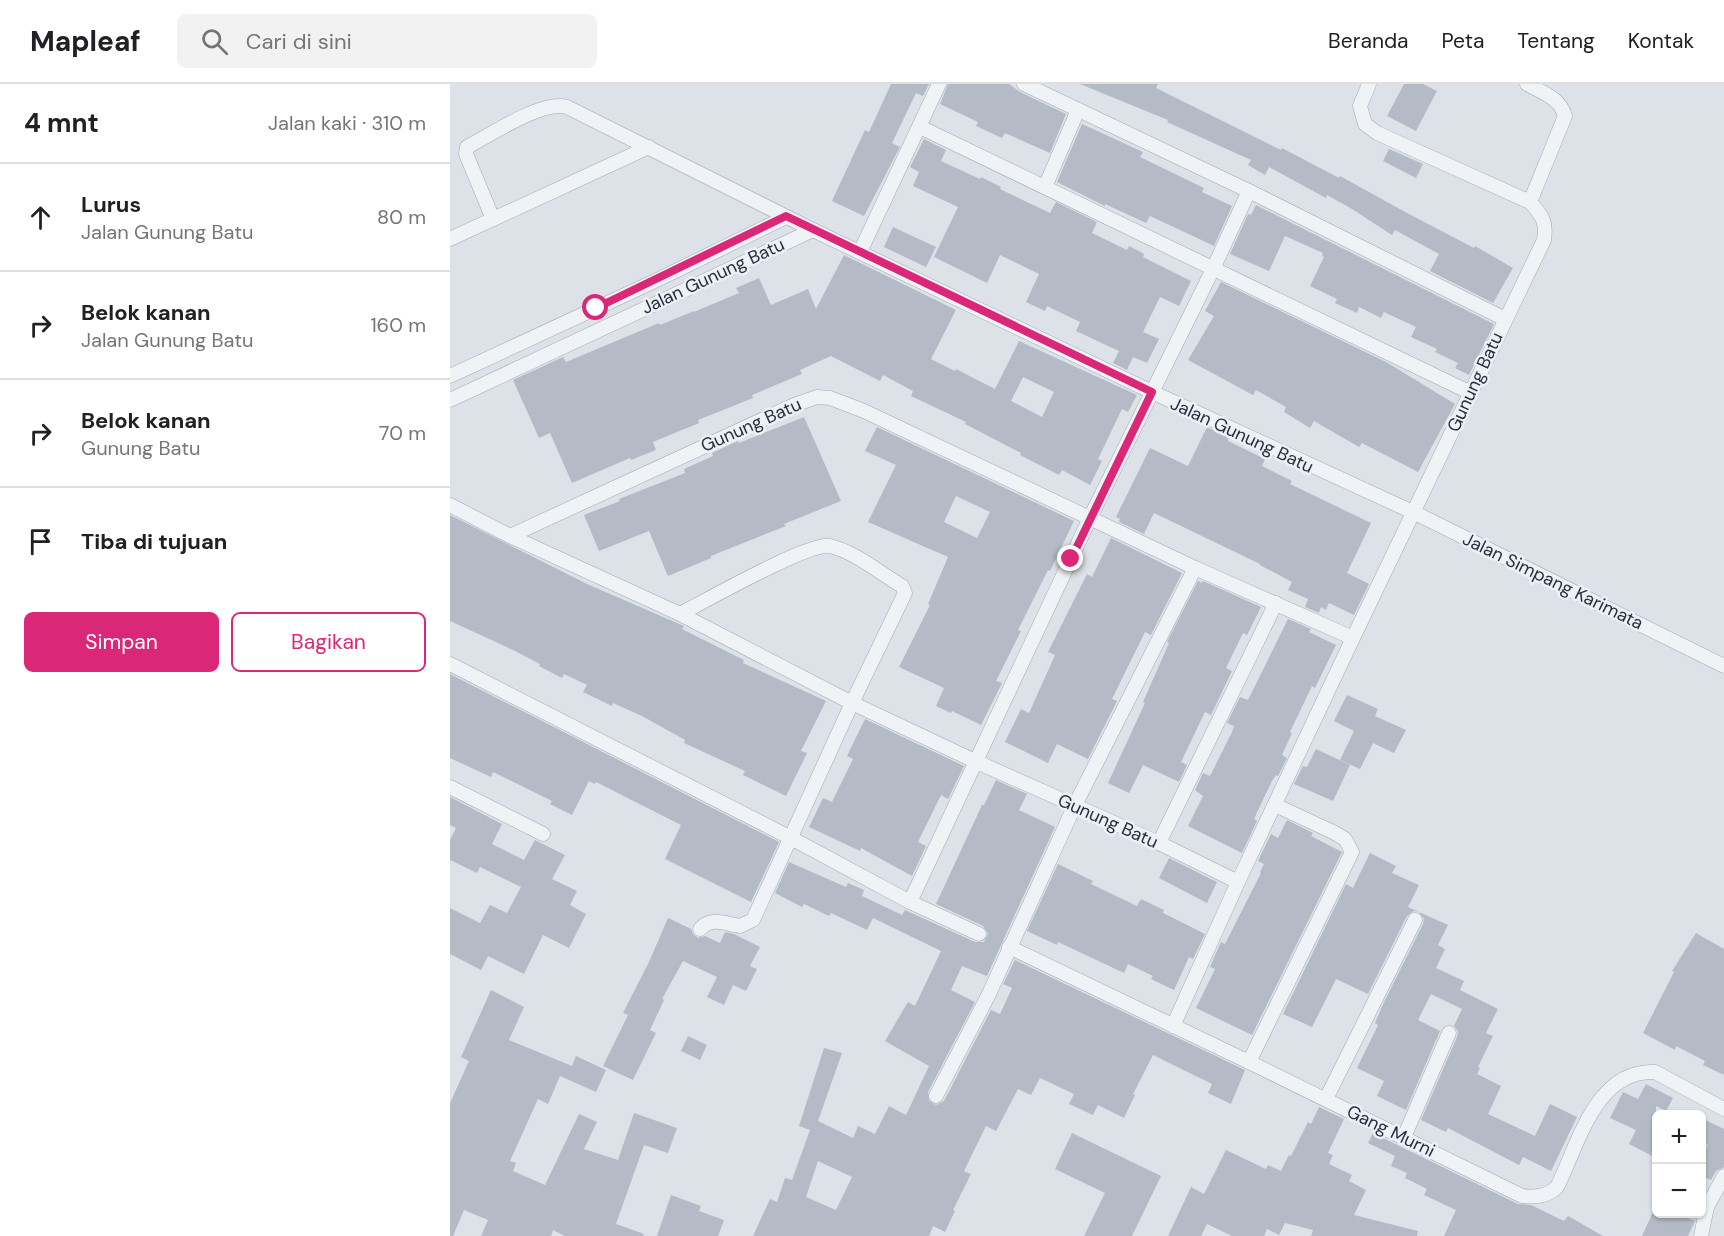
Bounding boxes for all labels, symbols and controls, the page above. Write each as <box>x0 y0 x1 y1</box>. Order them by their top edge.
search box <box>177 14 597 68</box>
text: Mapleaf <box>30 23 141 60</box>
icon: search <box>198 25 231 58</box>
text: Cari di sini <box>246 27 352 56</box>
text: Beranda <box>1328 27 1409 55</box>
text: Peta <box>1442 27 1484 55</box>
text: Tentang <box>1517 27 1595 55</box>
text: Kontak <box>1628 27 1694 55</box>
text: 4 mnt <box>24 106 99 140</box>
text: Jalan kaki · 310 m <box>268 110 426 136</box>
text: Lurus <box>81 190 141 219</box>
icon: ahead <box>24 201 57 234</box>
text: 80 m <box>377 204 426 230</box>
text: Jalan Gunung Batu <box>81 219 254 245</box>
street label: Jalan Gunung Batu <box>638 232 788 320</box>
route start <box>582 294 608 320</box>
text: Belok kanan <box>81 298 211 327</box>
icon: right <box>24 309 57 342</box>
text: 160 m <box>370 312 426 338</box>
text: Jalan Gunung Batu <box>81 327 254 353</box>
street label: Gunung Batu <box>1441 328 1509 436</box>
street label: Jalan Gunung Batu <box>1167 391 1317 479</box>
street label: Gunung Batu <box>697 392 805 458</box>
text: Belok kanan <box>81 406 211 435</box>
icon: right <box>24 417 57 450</box>
text: 70 m <box>379 420 426 446</box>
text: Gunung Batu <box>81 435 200 461</box>
icon: arrive <box>24 525 57 558</box>
text: Tiba di tujuan <box>81 527 227 556</box>
street label: Jalan Simpang Karimata <box>1459 527 1647 635</box>
route end <box>1057 545 1083 571</box>
button: Simpan <box>24 612 219 672</box>
button: Bagikan <box>231 612 426 672</box>
street label: Gunung Batu <box>1054 788 1162 854</box>
street label: Gang Murni <box>1343 1099 1439 1163</box>
map controls <box>1652 1110 1706 1218</box>
button: + <box>1652 1110 1706 1164</box>
button: − <box>1652 1164 1706 1218</box>

